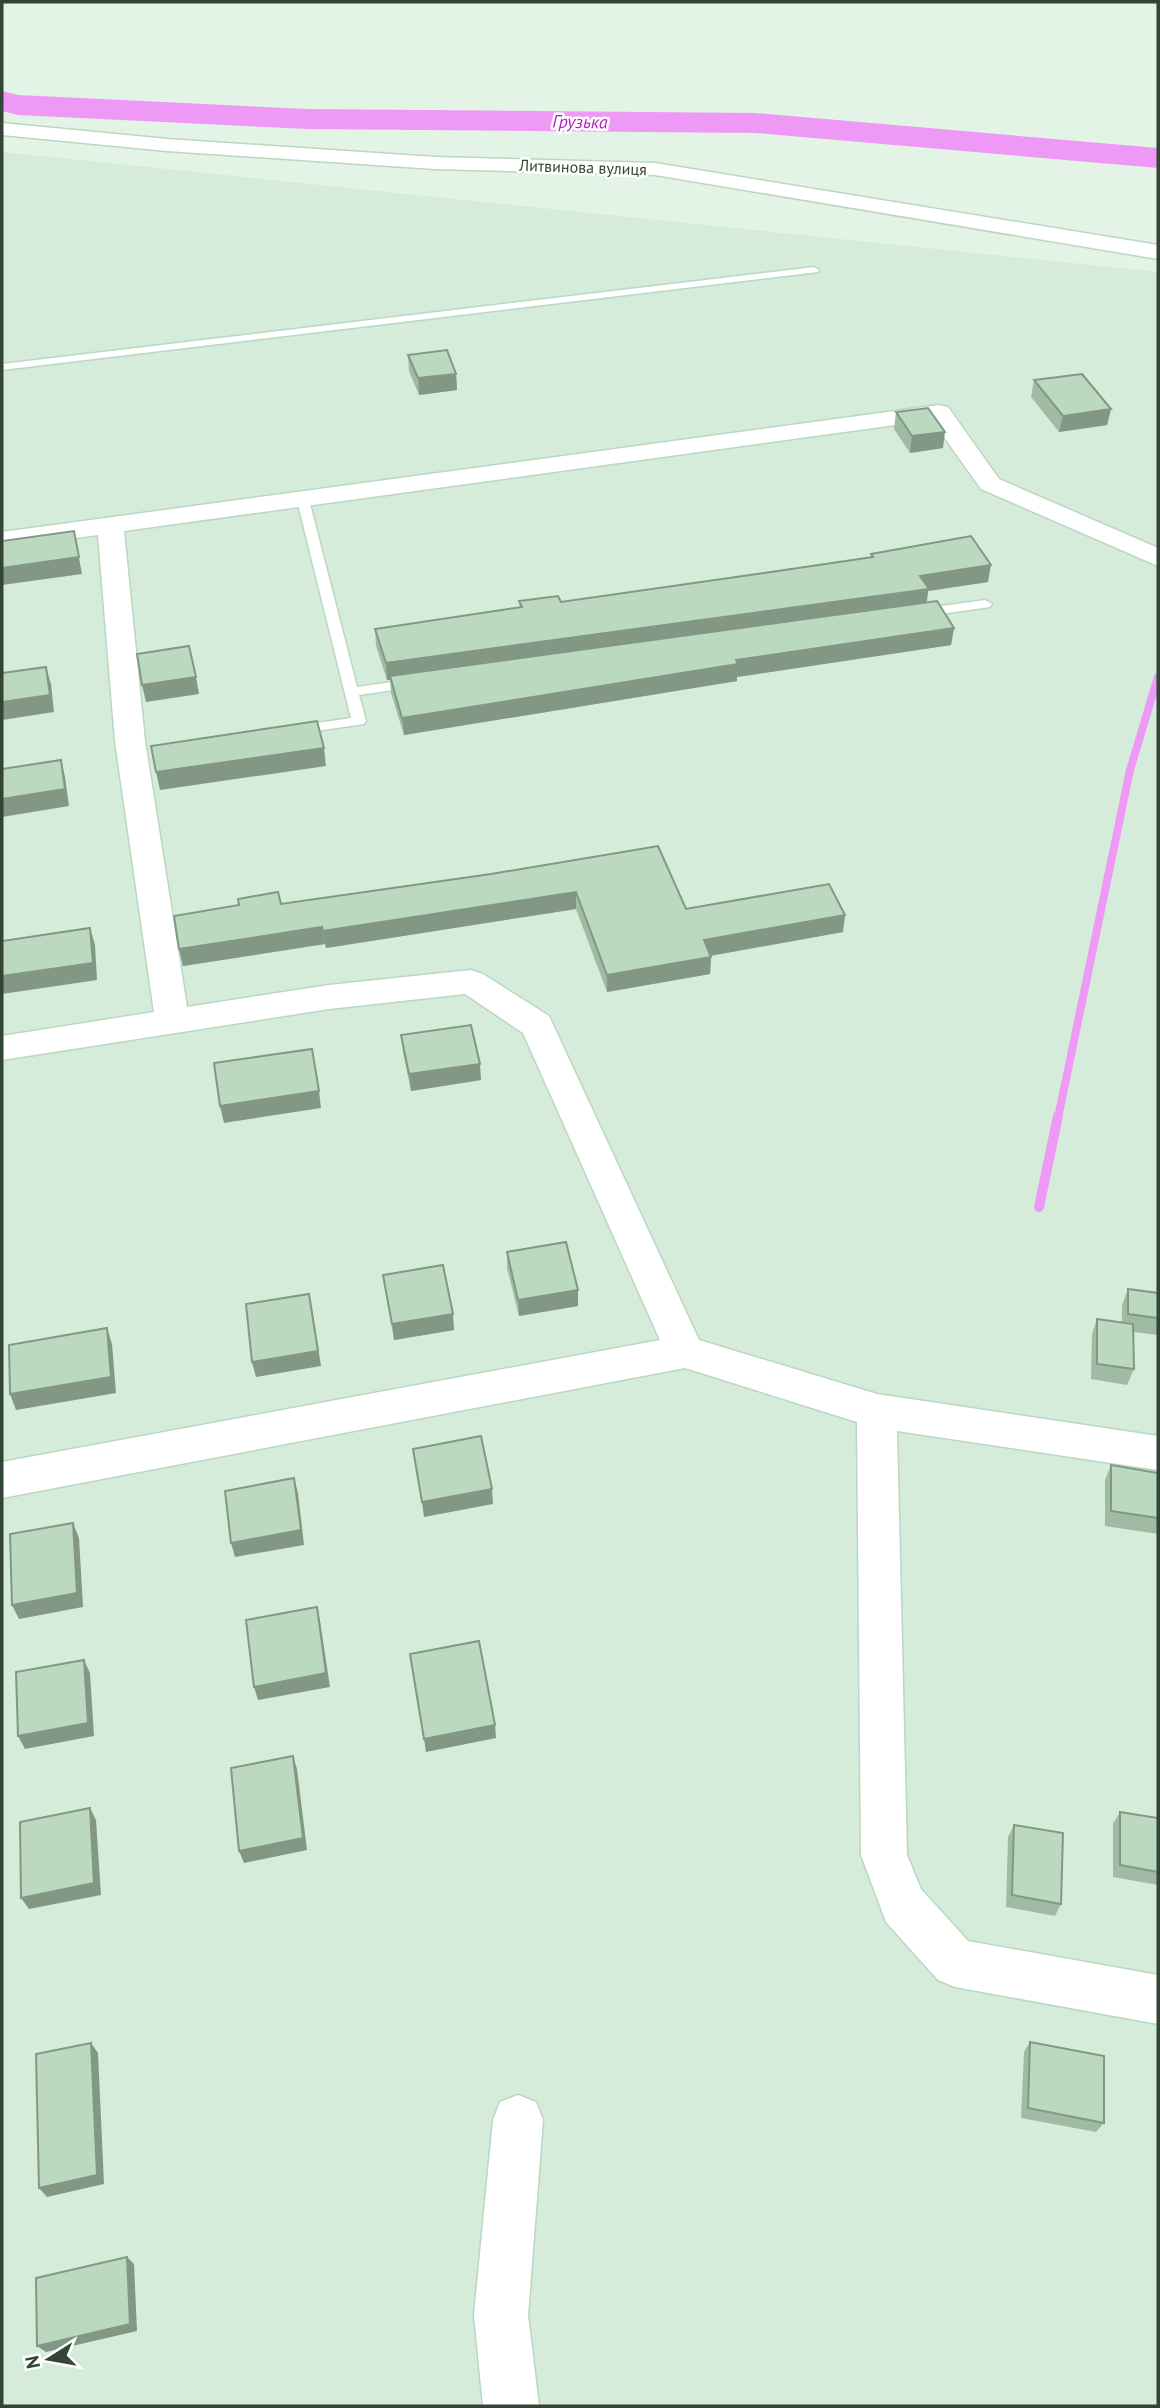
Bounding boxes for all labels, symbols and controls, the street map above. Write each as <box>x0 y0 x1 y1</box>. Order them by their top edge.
water label: Грузька <box>552 110 608 133</box>
street label: Литвинова вулиця <box>518 155 647 179</box>
north arrow <box>14 2324 84 2394</box>
text: N <box>19 2354 45 2371</box>

